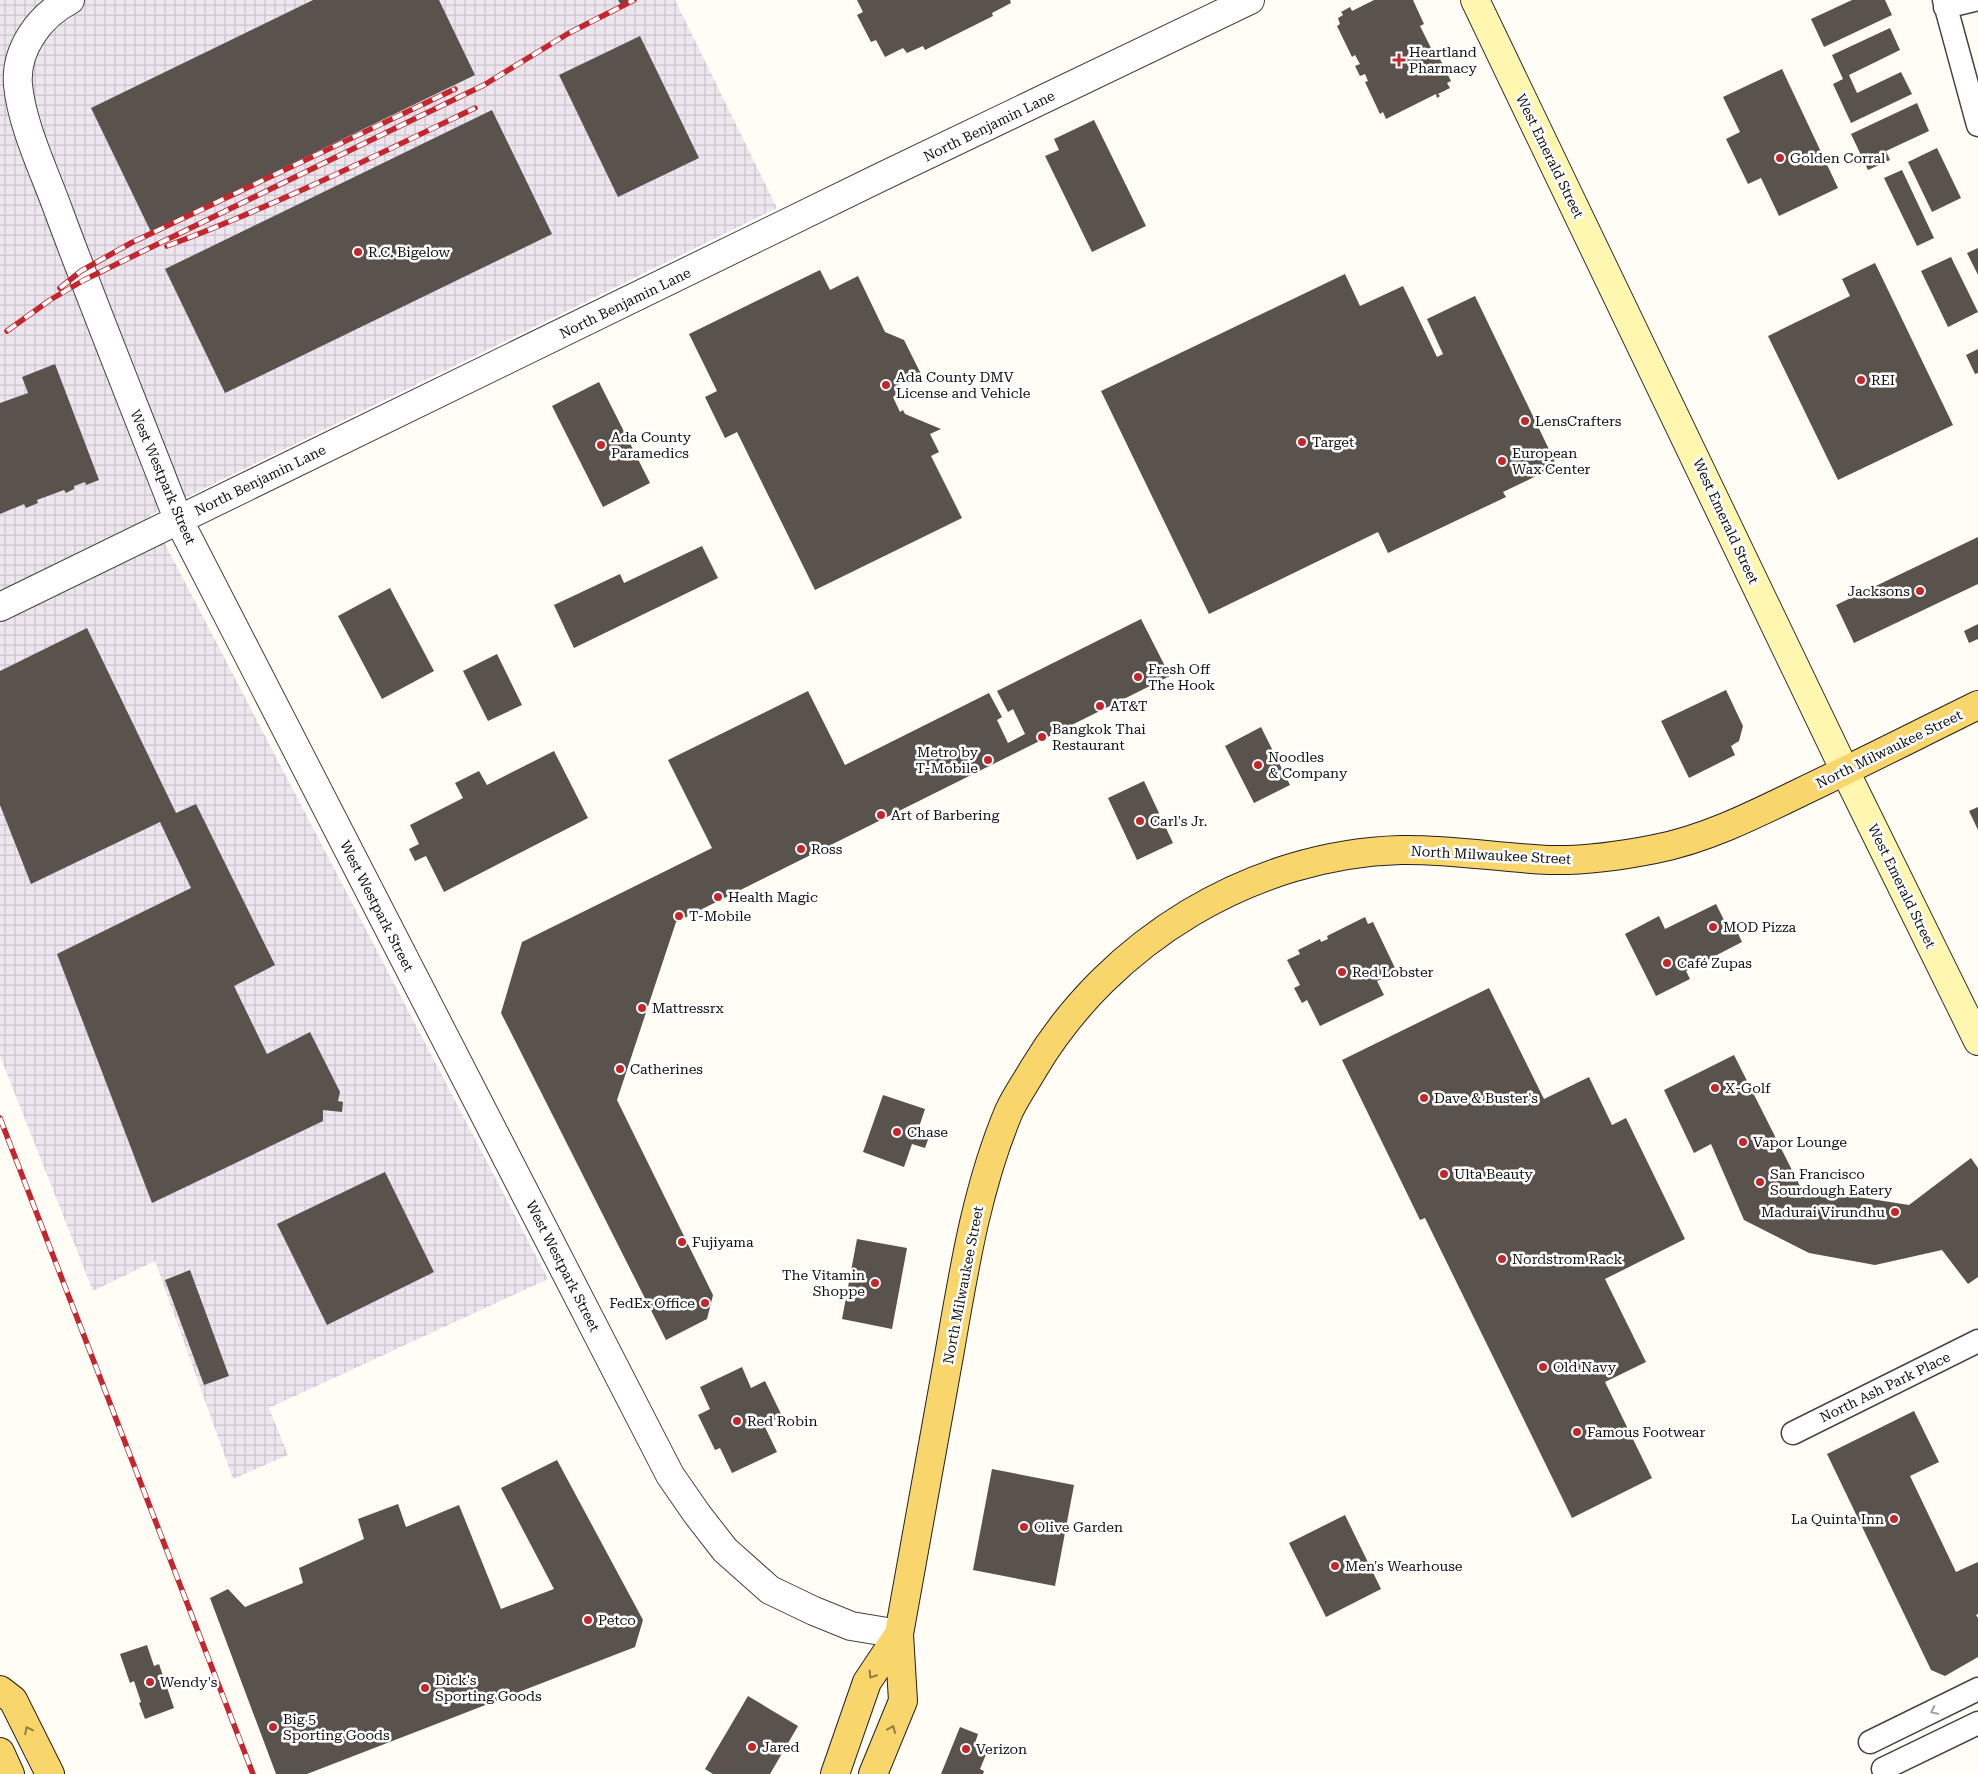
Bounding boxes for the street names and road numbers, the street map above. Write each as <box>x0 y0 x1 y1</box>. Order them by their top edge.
street label: North Benjamin Lane <box>921 87 1058 165</box>
street label: West Emerald Street <box>1513 91 1587 221</box>
street label: North Benjamin Lane <box>557 264 694 342</box>
street label: West Westpark Street <box>127 407 199 547</box>
street label: North Benjamin Lane <box>192 441 329 519</box>
street label: West Emerald Street <box>1690 456 1762 586</box>
street label: North Milwaukee Street <box>1813 707 1965 791</box>
street label: West Emerald Street <box>1865 821 1939 951</box>
street label: West Westpark Street <box>337 838 417 974</box>
street label: North Milwaukee Street <box>1410 843 1572 867</box>
street label: West Westpark Street <box>523 1198 603 1334</box>
street label: North Milwaukee Street <box>940 1205 986 1365</box>
street label: North Ash Park Place <box>1817 1348 1953 1426</box>

